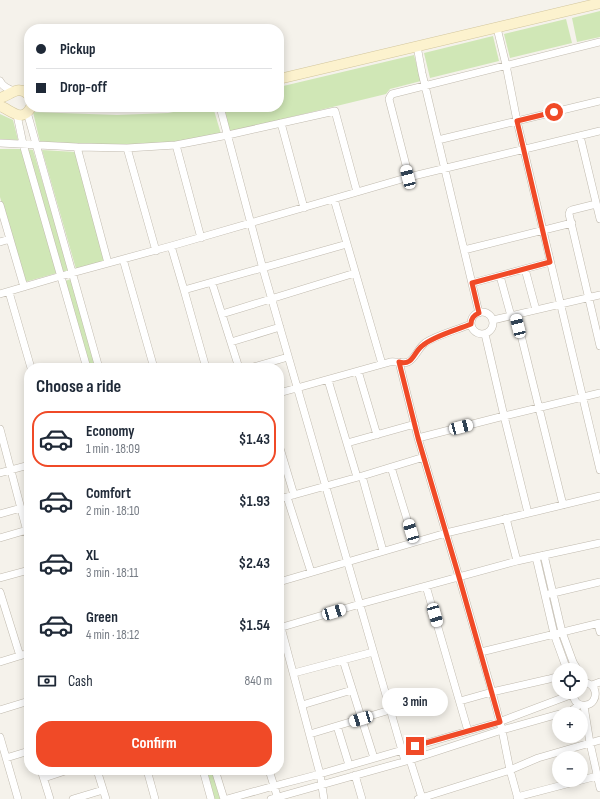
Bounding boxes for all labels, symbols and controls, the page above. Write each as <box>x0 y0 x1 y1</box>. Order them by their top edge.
text: Pickup <box>60 40 96 59</box>
text: Drop-off <box>60 78 107 97</box>
route start <box>545 103 563 121</box>
car <box>399 164 417 190</box>
car <box>509 313 527 339</box>
text: Choose a ride <box>36 376 121 397</box>
car <box>448 418 474 436</box>
icon: car <box>38 421 74 457</box>
text: Economy <box>86 422 135 441</box>
text: $1.43 <box>239 430 270 449</box>
text: 1 min · 18:09 <box>86 441 140 457</box>
icon: car <box>38 483 74 519</box>
text: Comfort <box>86 484 131 503</box>
text: $1.93 <box>239 492 270 511</box>
text: 2 min · 18:10 <box>86 503 140 519</box>
car <box>402 518 420 544</box>
icon: car <box>38 545 74 581</box>
text: XL <box>86 546 99 565</box>
text: $2.43 <box>239 554 270 573</box>
text: 3 min · 18:11 <box>86 565 138 581</box>
car <box>426 602 444 628</box>
car <box>321 603 347 621</box>
icon: car <box>38 607 74 643</box>
text: Green <box>86 608 118 627</box>
text: $1.54 <box>239 616 270 635</box>
text: 4 min · 18:12 <box>86 627 139 643</box>
map controls <box>552 663 588 787</box>
button: locate <box>552 663 588 699</box>
icon: cash <box>36 670 58 692</box>
text: Cash <box>68 672 93 691</box>
text: 840 m <box>244 673 272 689</box>
callout: 3 min <box>382 688 448 716</box>
text: 3 min <box>403 694 427 710</box>
button: + <box>552 707 588 743</box>
car <box>348 710 374 728</box>
button: Confirm <box>36 721 272 767</box>
route end <box>406 737 424 755</box>
button: − <box>552 751 588 787</box>

